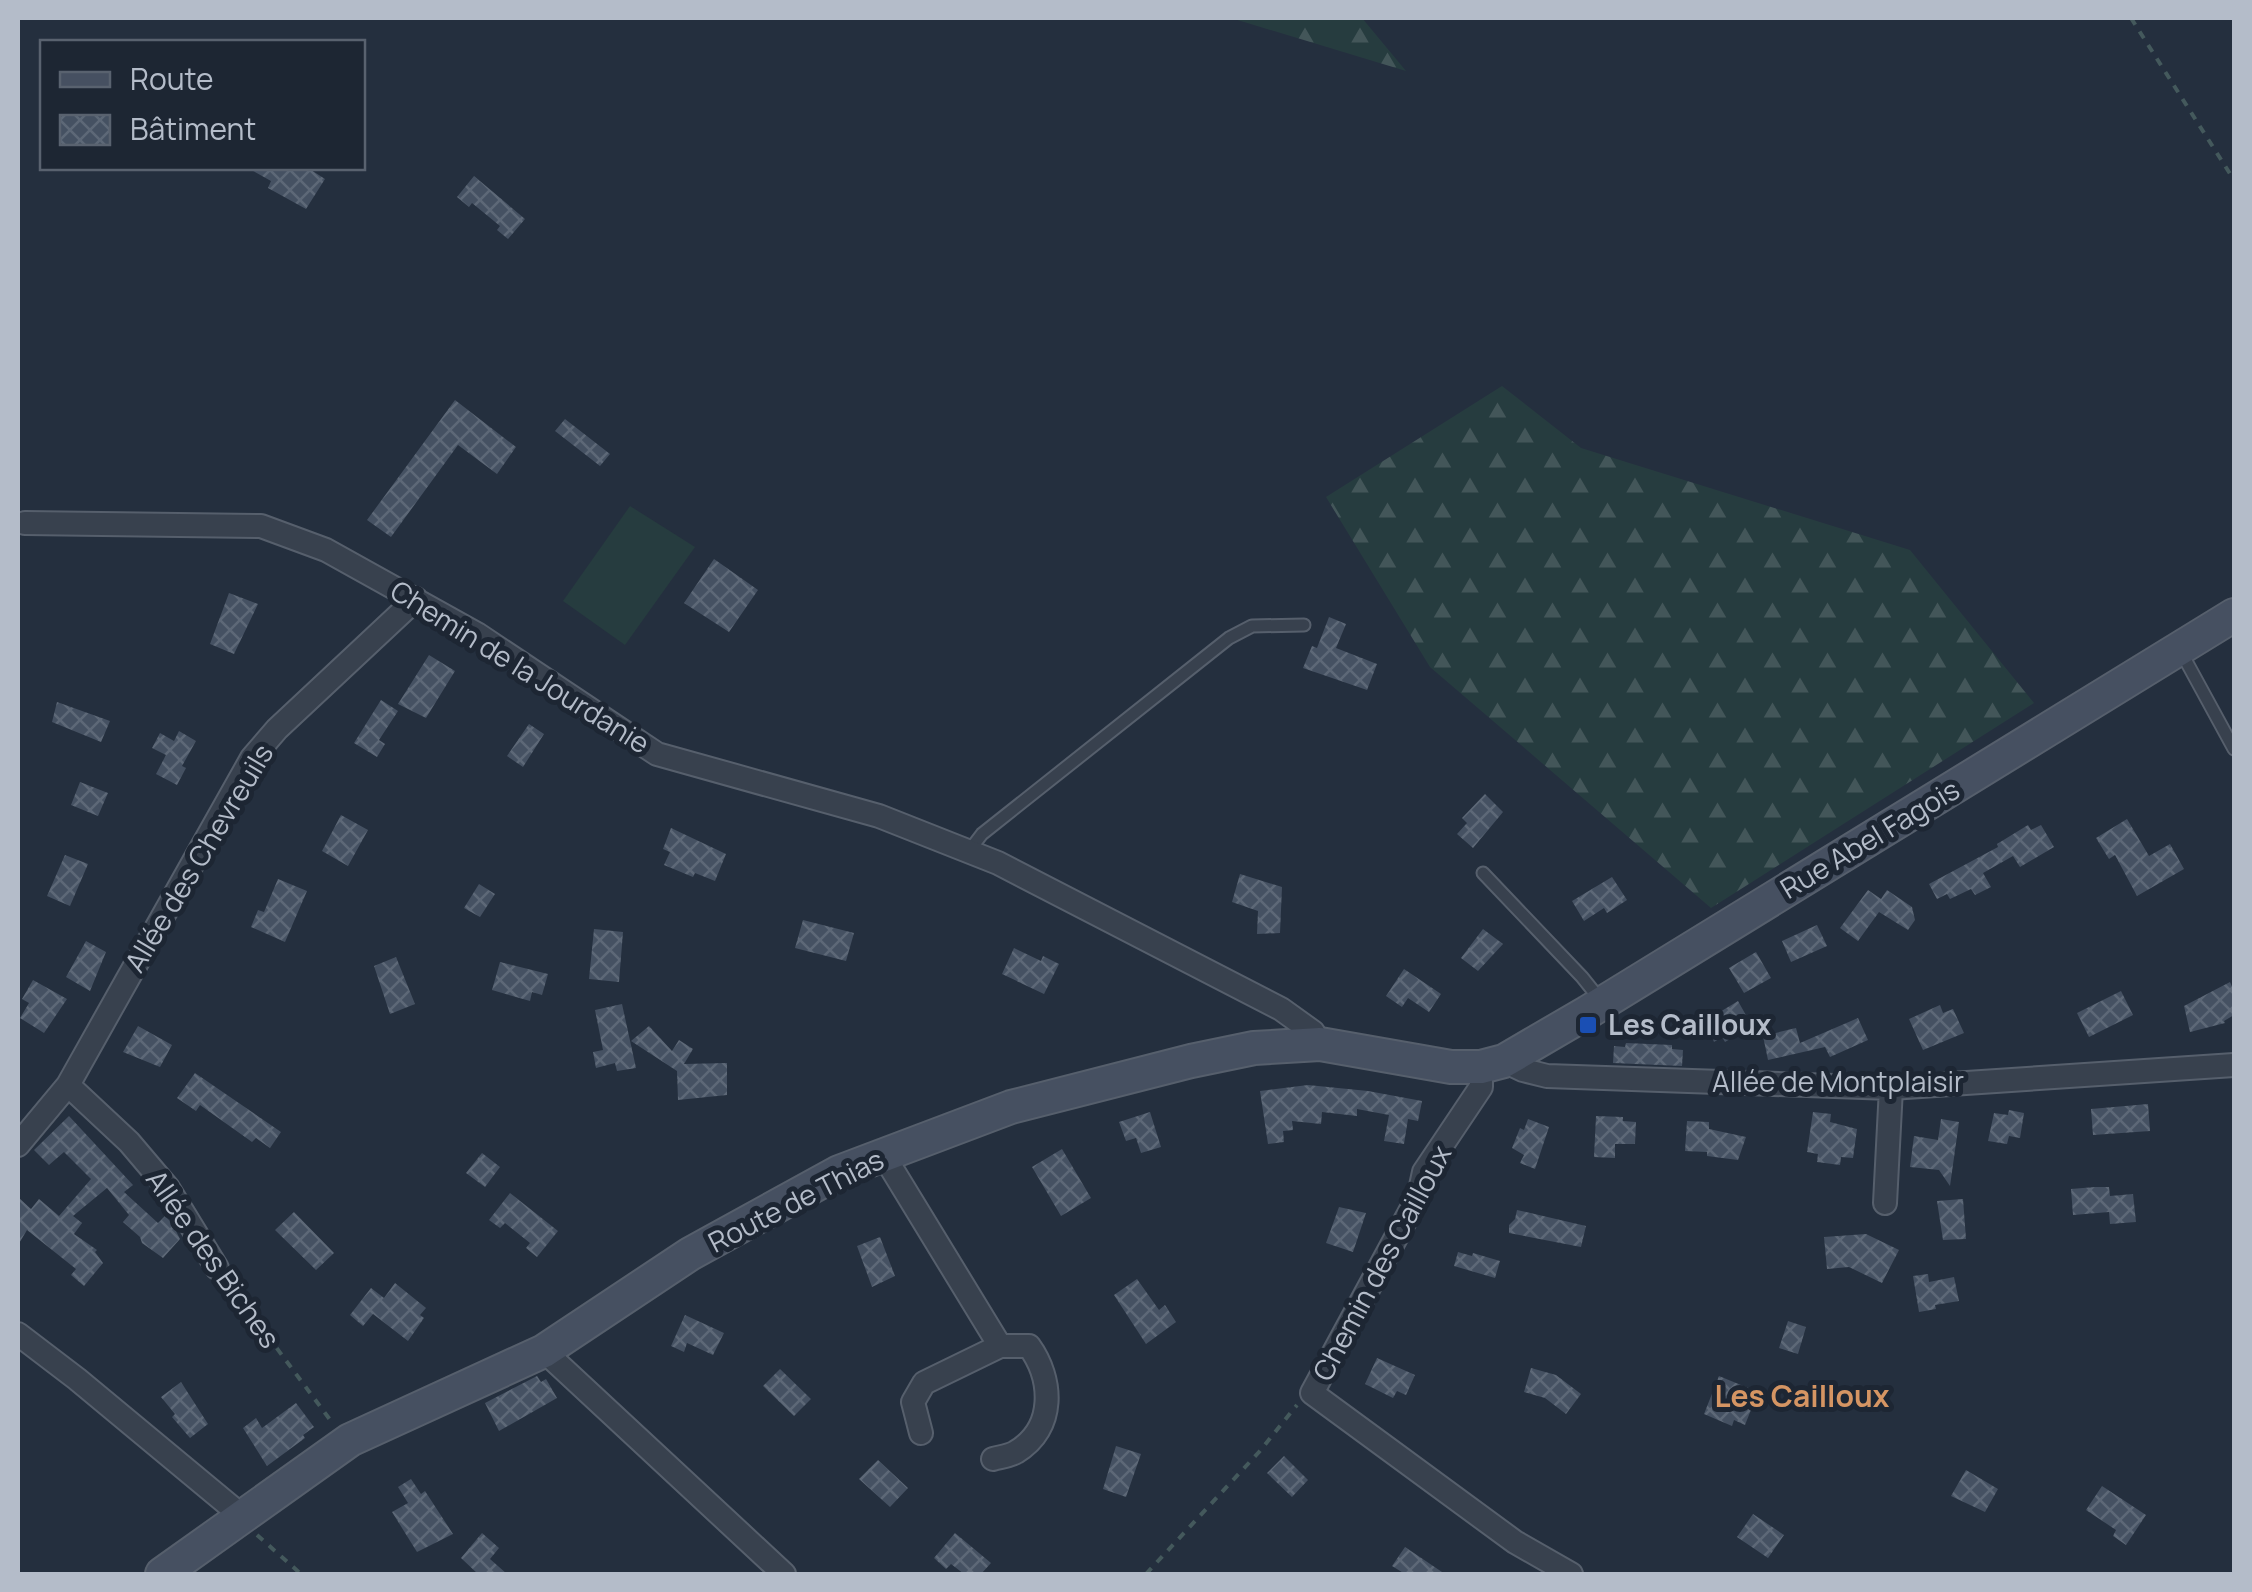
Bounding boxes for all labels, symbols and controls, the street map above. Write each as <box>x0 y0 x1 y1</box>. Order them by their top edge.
legend <box>40 40 365 170</box>
text: Route <box>130 58 213 99</box>
text: Bâtiment <box>130 108 256 149</box>
street label: Chemin de la Jourdanie <box>384 571 657 762</box>
street label: Allée des Chevreuils <box>115 736 281 979</box>
street label: Rue Abel Fagois <box>1773 770 1966 907</box>
place label: Les Cailloux <box>1608 1005 1772 1043</box>
marker: Les Cailloux <box>1577 1014 1599 1036</box>
street label: Allée de Montplaisir <box>1712 1062 1964 1100</box>
street label: Chemin des Cailloux <box>1303 1138 1459 1387</box>
street label: Route de Thias <box>701 1140 890 1261</box>
street label: Allée des Biches <box>138 1162 289 1355</box>
district label: Les Cailloux <box>1715 1375 1890 1416</box>

